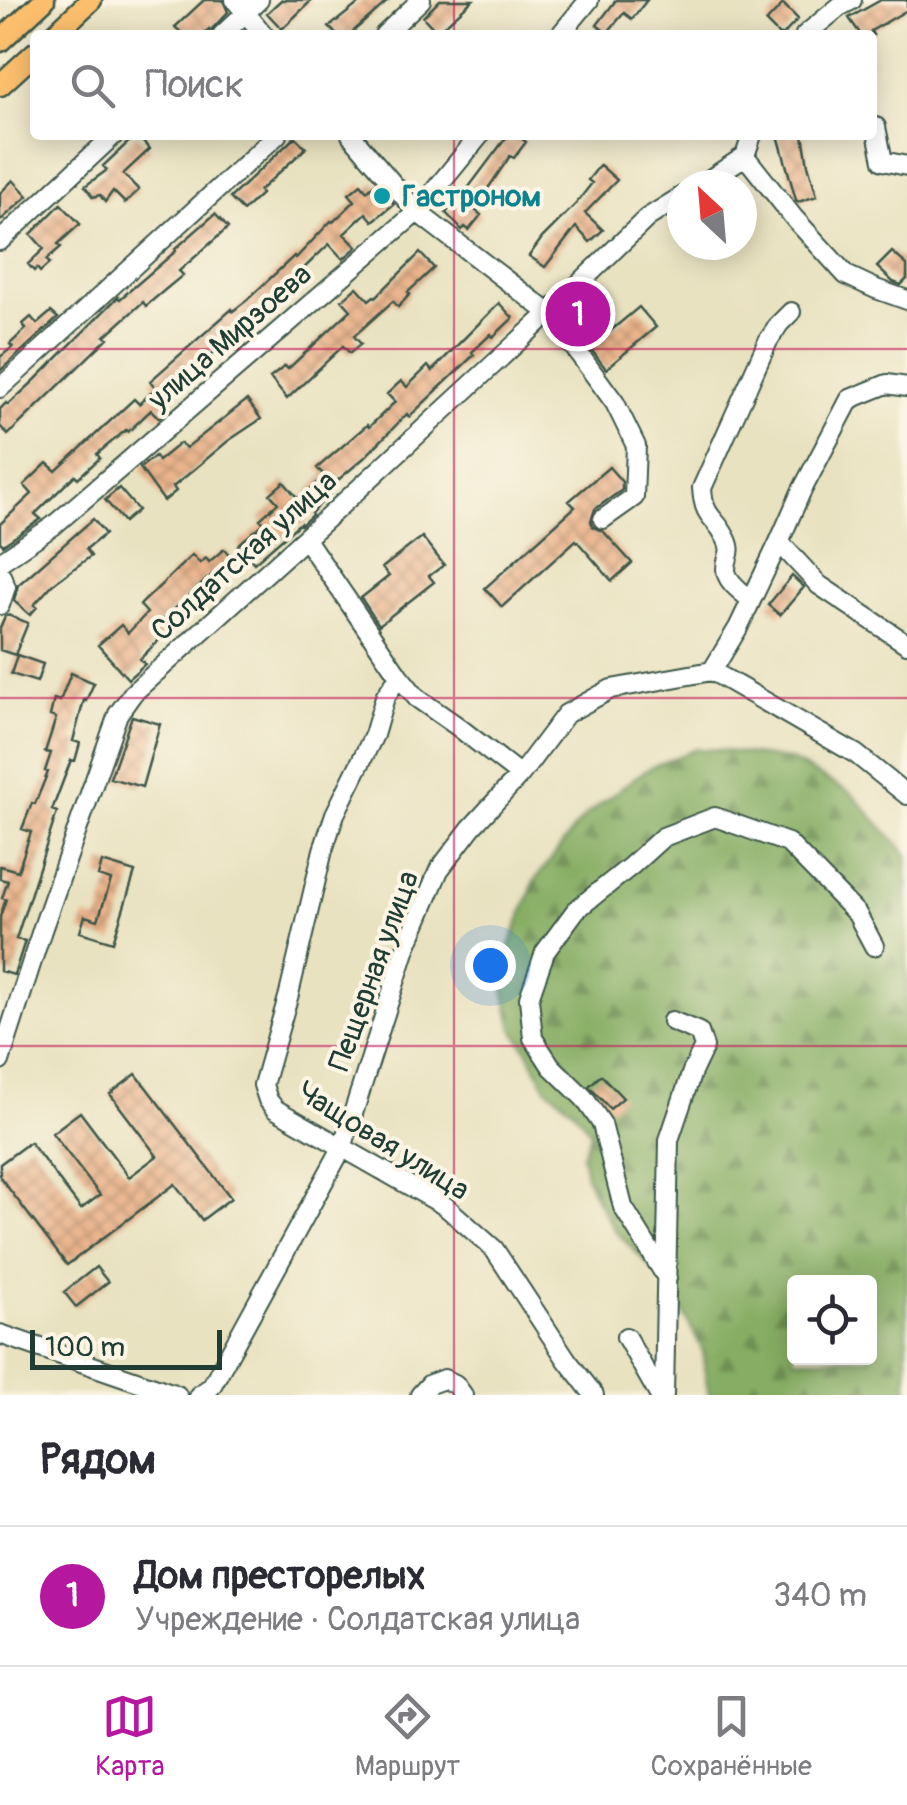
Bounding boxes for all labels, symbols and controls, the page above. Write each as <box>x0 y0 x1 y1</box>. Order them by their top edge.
search box <box>30 30 877 140</box>
icon: search <box>65 58 120 113</box>
text: Поиск <box>145 61 244 109</box>
north arrow <box>667 170 757 260</box>
place label: Гастроном <box>402 178 541 215</box>
marker: Гастроном <box>371 185 393 207</box>
street label: улица Мирзоева <box>140 256 319 419</box>
pin: 1 <box>546 276 610 352</box>
street label: Солдатская улица <box>143 463 345 649</box>
street label: Пещерная улица <box>321 866 427 1076</box>
your location <box>465 940 516 991</box>
street label: Чащовая улица <box>290 1073 476 1209</box>
map controls <box>787 1275 877 1365</box>
button: locate <box>787 1275 877 1365</box>
scale bar <box>30 1325 222 1370</box>
text: 100 m <box>45 1330 125 1365</box>
text: Рядом <box>40 1434 156 1486</box>
text: Дом престорелых <box>135 1552 426 1600</box>
text: 1 <box>66 1576 79 1616</box>
text: 340 m <box>773 1576 867 1616</box>
text: Учреждение · Солдатская улица <box>135 1600 580 1640</box>
tab: Карта <box>95 1689 165 1784</box>
tab: Маршрут <box>355 1689 460 1784</box>
tab: Сохранённые <box>650 1689 812 1784</box>

